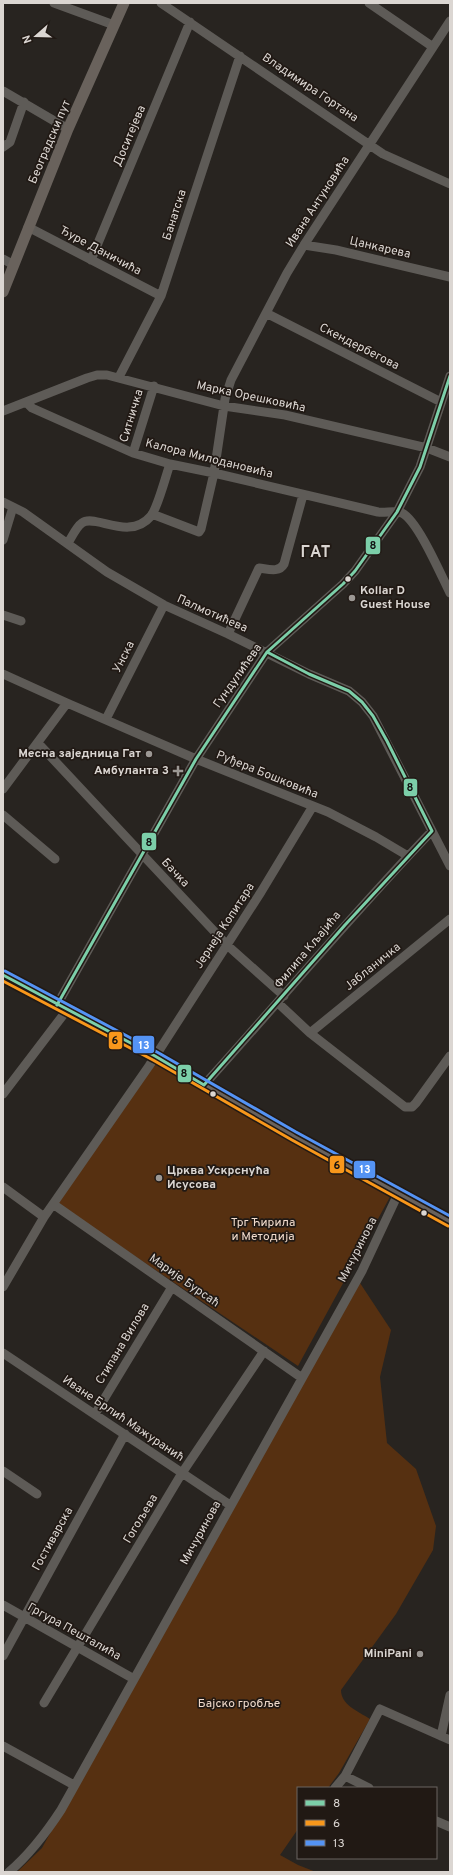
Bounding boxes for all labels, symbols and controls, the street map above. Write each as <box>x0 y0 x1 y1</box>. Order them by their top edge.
north arrow <box>16 16 56 56</box>
text: N <box>20 33 35 45</box>
street label: Владимира Гортана <box>259 50 361 126</box>
street label: Београдски пут <box>25 97 75 186</box>
street label: Доситејева <box>110 103 150 169</box>
street label: Ивана Антуновића <box>282 153 354 251</box>
street label: Банатска <box>159 188 191 242</box>
street label: Ђуре Даничића <box>56 223 144 279</box>
street label: Цанкарева <box>348 233 412 263</box>
street label: Скендербегова <box>316 320 402 374</box>
street label: Марка Орешковића <box>195 378 307 416</box>
street label: Ситничка <box>116 387 148 445</box>
street label: Калора Милодановића <box>144 435 274 483</box>
line badge: 8 <box>365 536 381 555</box>
text: 8 <box>370 539 377 553</box>
district label: ГАТ <box>301 543 331 563</box>
unlabelled marker <box>343 574 353 584</box>
place label: Kollar D Guest House <box>360 583 431 613</box>
street label: Палмотићева <box>174 591 250 637</box>
marker: Kollar D Guest House <box>347 593 357 603</box>
street label: Унска <box>109 638 139 676</box>
street label: Гундулићева <box>210 641 266 711</box>
place label: Месна заједница Гат <box>18 746 141 762</box>
street label: Руђера Бошковића <box>214 747 320 803</box>
marker: Месна заједница Гат <box>144 749 154 759</box>
place label: Амбуланта 3 <box>94 763 169 779</box>
marker: Амбуланта 3 <box>172 765 184 777</box>
line badge: 8 <box>403 778 418 797</box>
text: 8 <box>407 781 414 795</box>
line badge: 8 <box>141 832 157 851</box>
text: 8 <box>146 836 153 850</box>
street label: Бачка <box>157 855 193 891</box>
street label: Јернеја Копитара <box>191 880 259 972</box>
street label: Филипа Кљајића <box>271 908 345 992</box>
street label: Јабланичка <box>342 939 404 995</box>
line badge: 6 <box>108 1031 123 1050</box>
text: 6 <box>112 1034 119 1048</box>
line badge: 13 <box>132 1035 155 1054</box>
text: 13 <box>139 1039 150 1053</box>
line badge: 8 <box>177 1064 192 1083</box>
text: 8 <box>181 1067 188 1081</box>
unlabelled marker <box>208 1089 218 1099</box>
line badge: 6 <box>329 1155 345 1174</box>
text: 6 <box>334 1159 341 1173</box>
line badge: 13 <box>353 1160 376 1179</box>
place label: Црква Ускрснућа Исусова <box>167 1163 269 1193</box>
text: 13 <box>360 1163 371 1177</box>
marker: Црква Ускрснућа Исусова <box>154 1173 164 1183</box>
unlabelled marker <box>419 1208 429 1218</box>
park label: Трг Ћирила и Методија <box>231 1215 295 1245</box>
street label: Мичуринова <box>335 1215 381 1285</box>
street label: Марије Бурсаћ <box>146 1251 222 1311</box>
street label: Стипана Вилова <box>92 1300 154 1388</box>
street label: Иване Брлић Мажуранић <box>59 1372 187 1466</box>
street label: Гогољева <box>120 1491 162 1547</box>
street label: Мичуринова <box>177 1498 225 1568</box>
street label: Гостиварска <box>29 1504 77 1574</box>
street label: Гргура Пешталића <box>24 1600 124 1664</box>
place label: MiniPani <box>364 1646 412 1662</box>
marker: MiniPani <box>415 1649 425 1659</box>
park label: Бајско гробље <box>198 1696 280 1712</box>
legend <box>297 1787 437 1859</box>
text: 8 <box>333 1796 340 1812</box>
text: 6 <box>333 1816 340 1832</box>
text: 13 <box>333 1836 345 1852</box>

